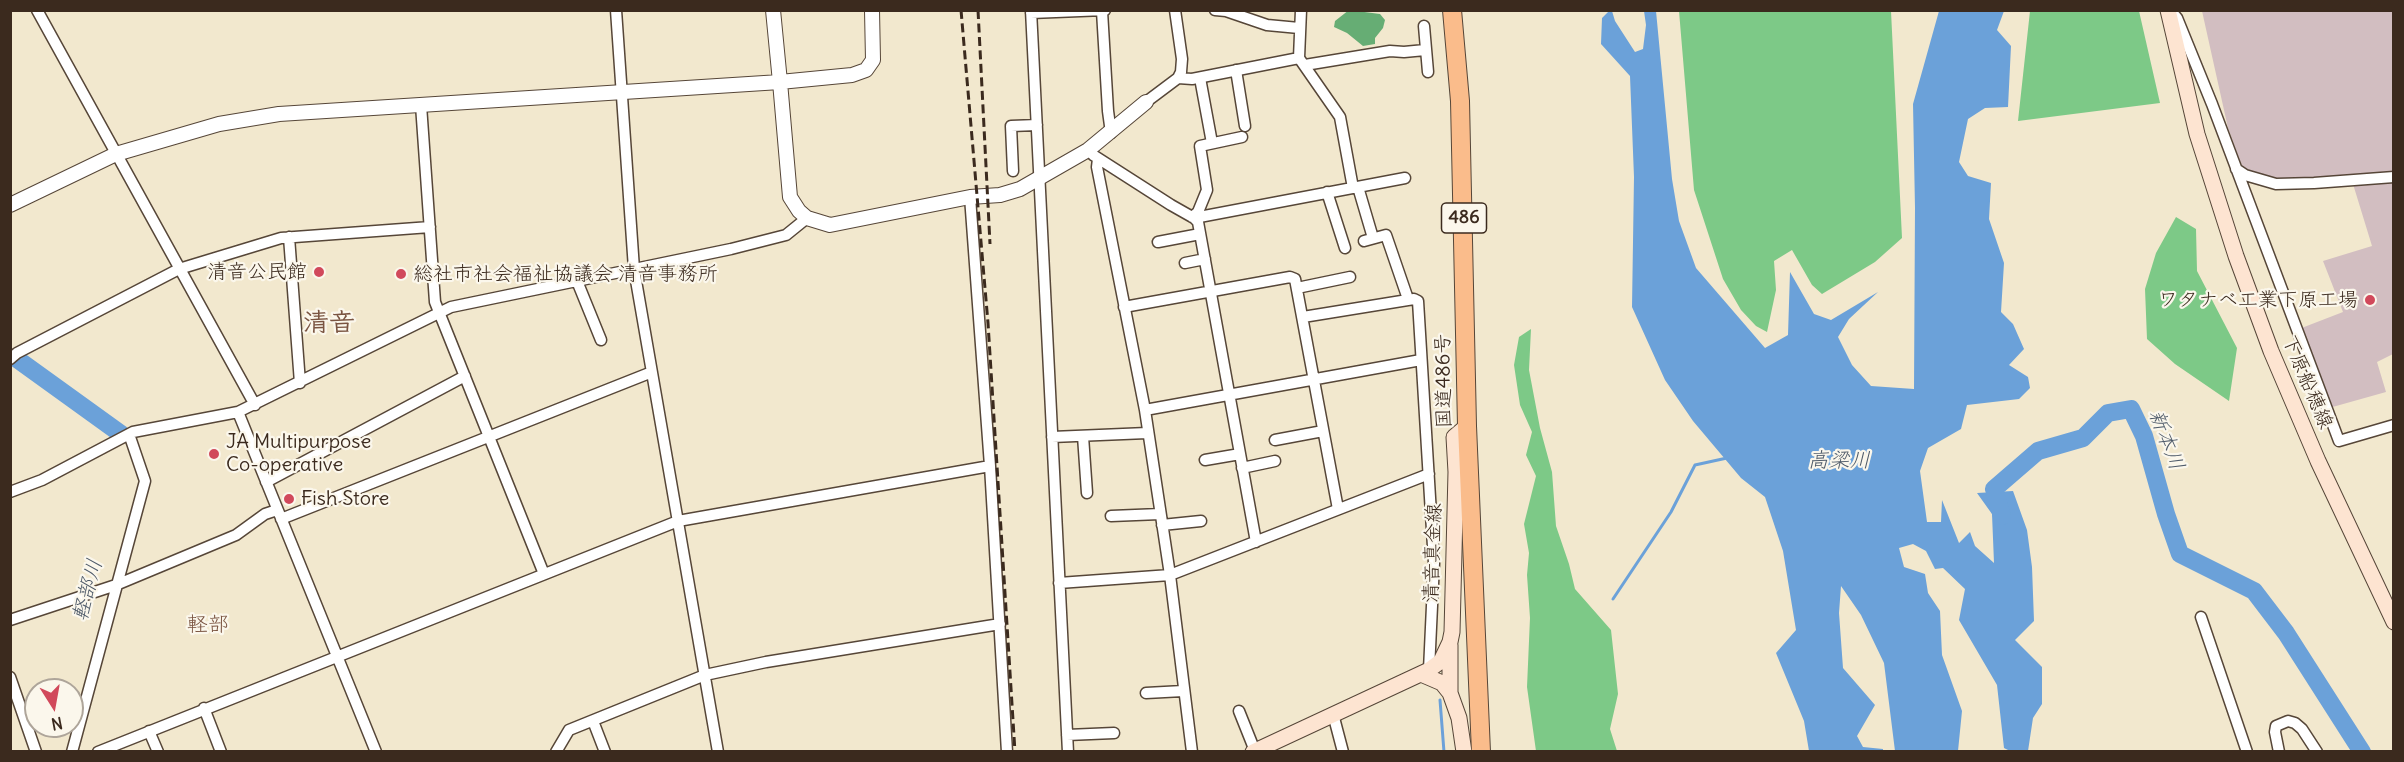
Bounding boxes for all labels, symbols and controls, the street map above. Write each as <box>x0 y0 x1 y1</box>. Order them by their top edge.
road number: 486 <box>1442 203 1486 233</box>
place label: 清音公民館 <box>207 260 307 284</box>
place label: 総社市社会福祉協議会 清音事務所 <box>413 262 718 286</box>
marker: 清音公民館 <box>312 265 326 279</box>
marker: 総社市社会福祉協議会 清音事務所 <box>394 267 408 281</box>
place label: ワタナベ工業下原工場 <box>2158 288 2358 312</box>
marker: ワタナベ工業下原工場 <box>2363 293 2377 307</box>
district label: 清音 <box>303 308 355 340</box>
street label: 下原船穂線 <box>2276 331 2338 433</box>
street label: 国道486号 <box>1431 333 1457 429</box>
water label: 新本川 <box>2143 406 2189 474</box>
place label: JA Multipurpose Co-operative <box>226 430 371 477</box>
marker: JA Multipurpose Co-operative <box>207 447 221 461</box>
water label: 高梁川 <box>1808 448 1870 474</box>
place label: Fish Store <box>301 487 389 511</box>
marker: Fish Store <box>282 492 296 506</box>
street label: 清音真金線 <box>1419 503 1447 603</box>
water label: 軽部川 <box>68 556 108 624</box>
district label: 軽部 <box>187 612 229 638</box>
north arrow <box>24 678 84 738</box>
text: N <box>50 713 64 735</box>

